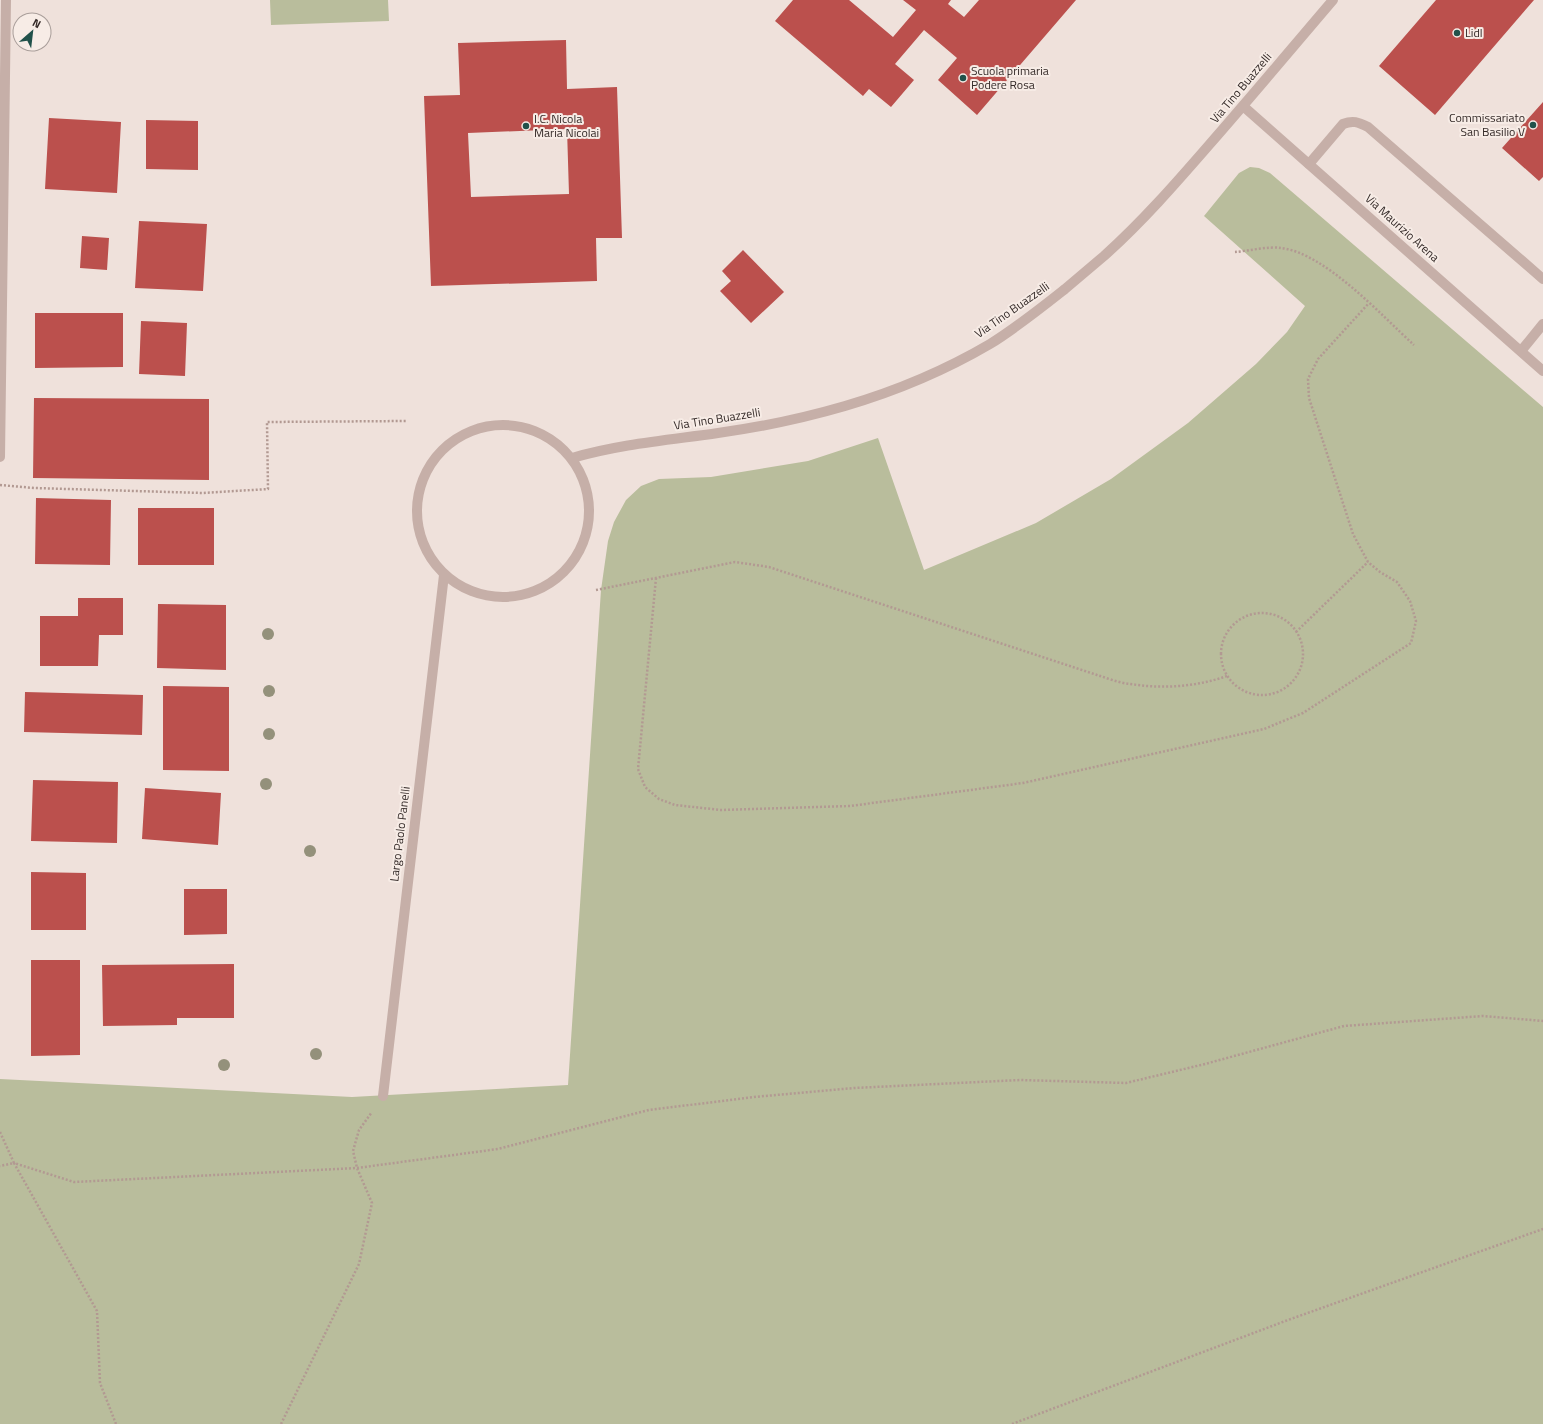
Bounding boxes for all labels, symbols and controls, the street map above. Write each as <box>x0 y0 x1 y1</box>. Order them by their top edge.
north arrow <box>12 12 52 52</box>
text: N <box>30 14 44 32</box>
place label: Lidl <box>1465 23 1483 42</box>
marker: Lidl <box>1452 28 1462 38</box>
street label: Via Tino Buazzelli <box>1205 48 1276 127</box>
place label: Scuola primaria Podere Rosa <box>971 61 1049 94</box>
marker: Scuola primaria Podere Rosa <box>958 73 968 83</box>
place label: Commissariato San Basilio V <box>1449 108 1525 141</box>
place label: I.C. Nicola Maria Nicolai <box>534 109 599 142</box>
marker: Commissariato San Basilio V <box>1528 120 1538 130</box>
marker: I.C. Nicola Maria Nicolai <box>521 121 531 131</box>
street label: Via Maurizio Arena <box>1361 189 1444 266</box>
street label: Via Tino Buazzelli <box>970 277 1053 342</box>
street label: Via Tino Buazzelli <box>672 402 762 435</box>
street label: Largo Paolo Panelli <box>384 785 415 883</box>

